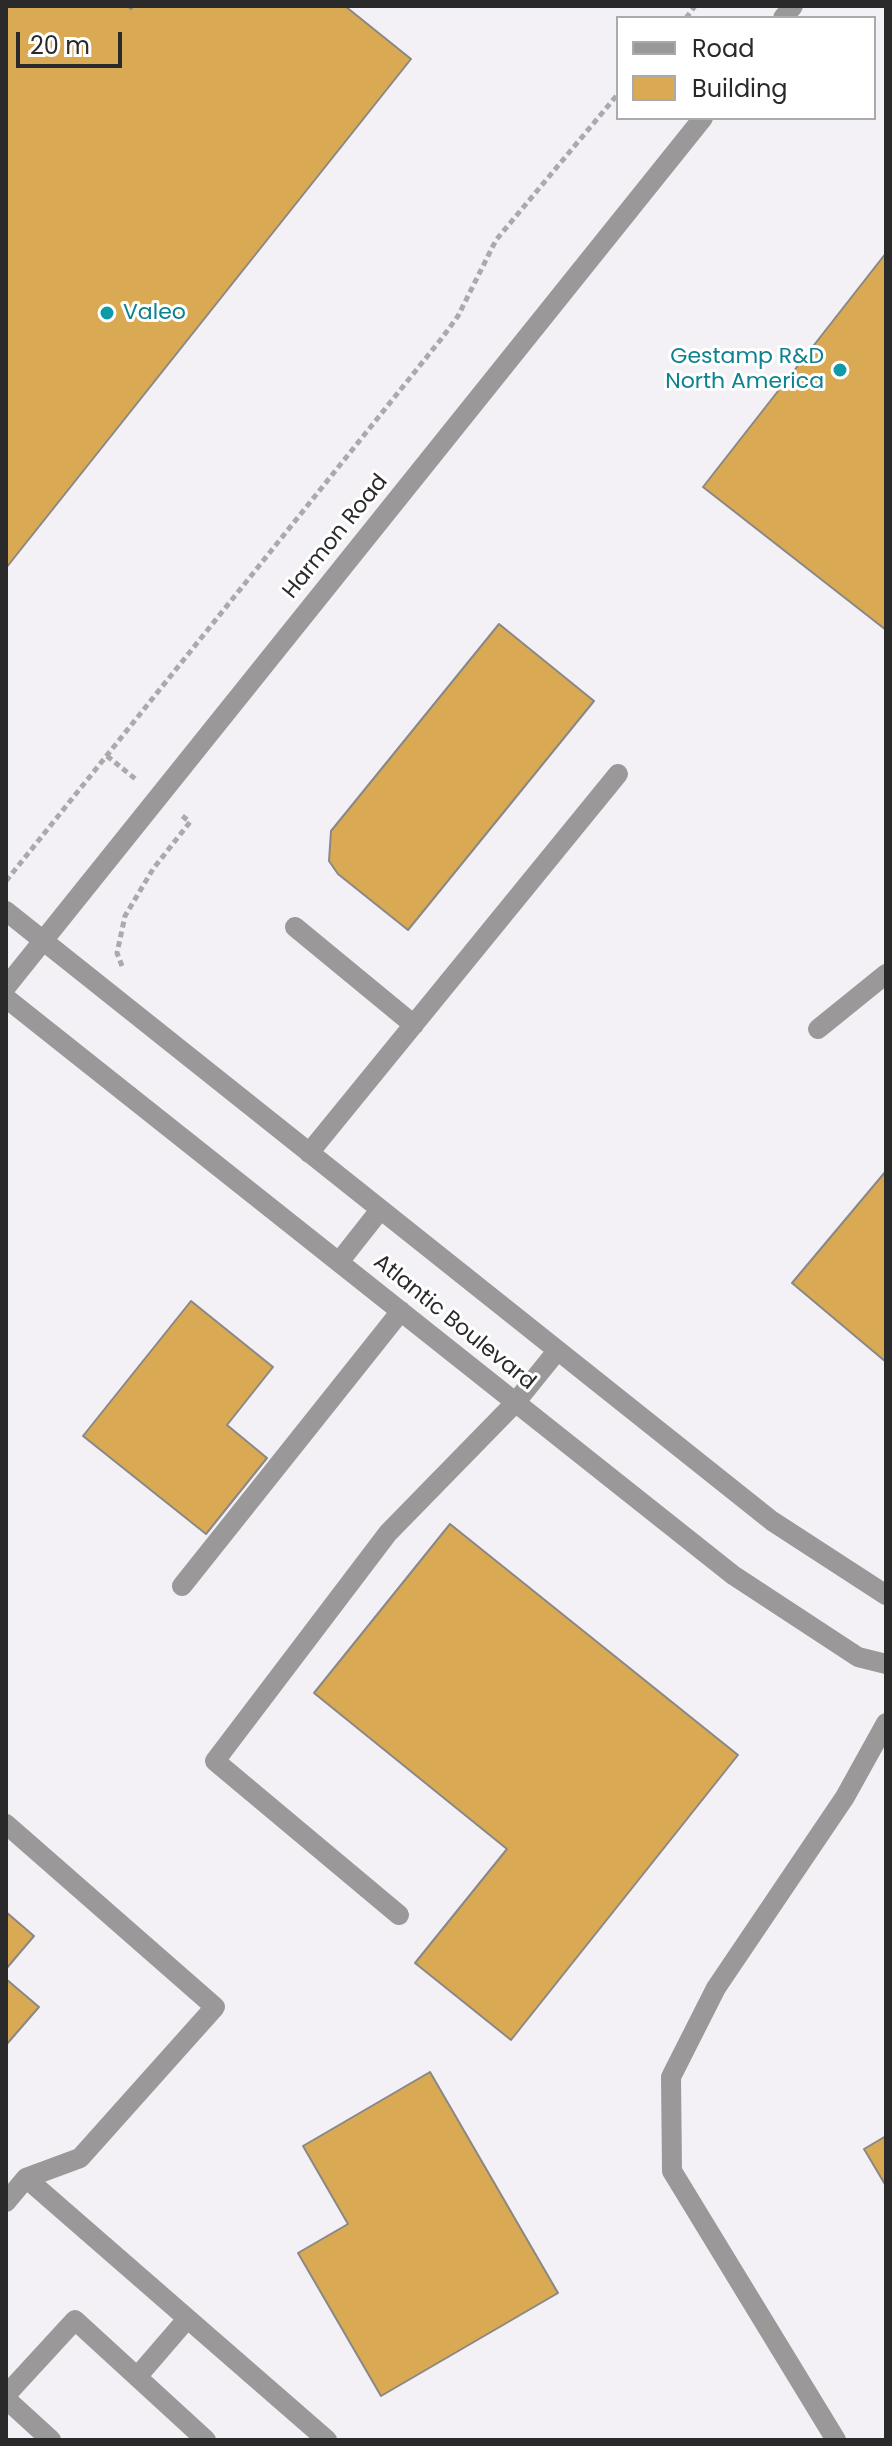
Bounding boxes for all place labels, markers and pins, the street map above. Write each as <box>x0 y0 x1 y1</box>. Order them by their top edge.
place label: Valeo <box>123 300 186 326</box>
marker: Valeo <box>98 304 116 322</box>
place label: Gestamp R&D North America <box>665 344 824 396</box>
marker: Gestamp R&D North America <box>831 361 849 379</box>

